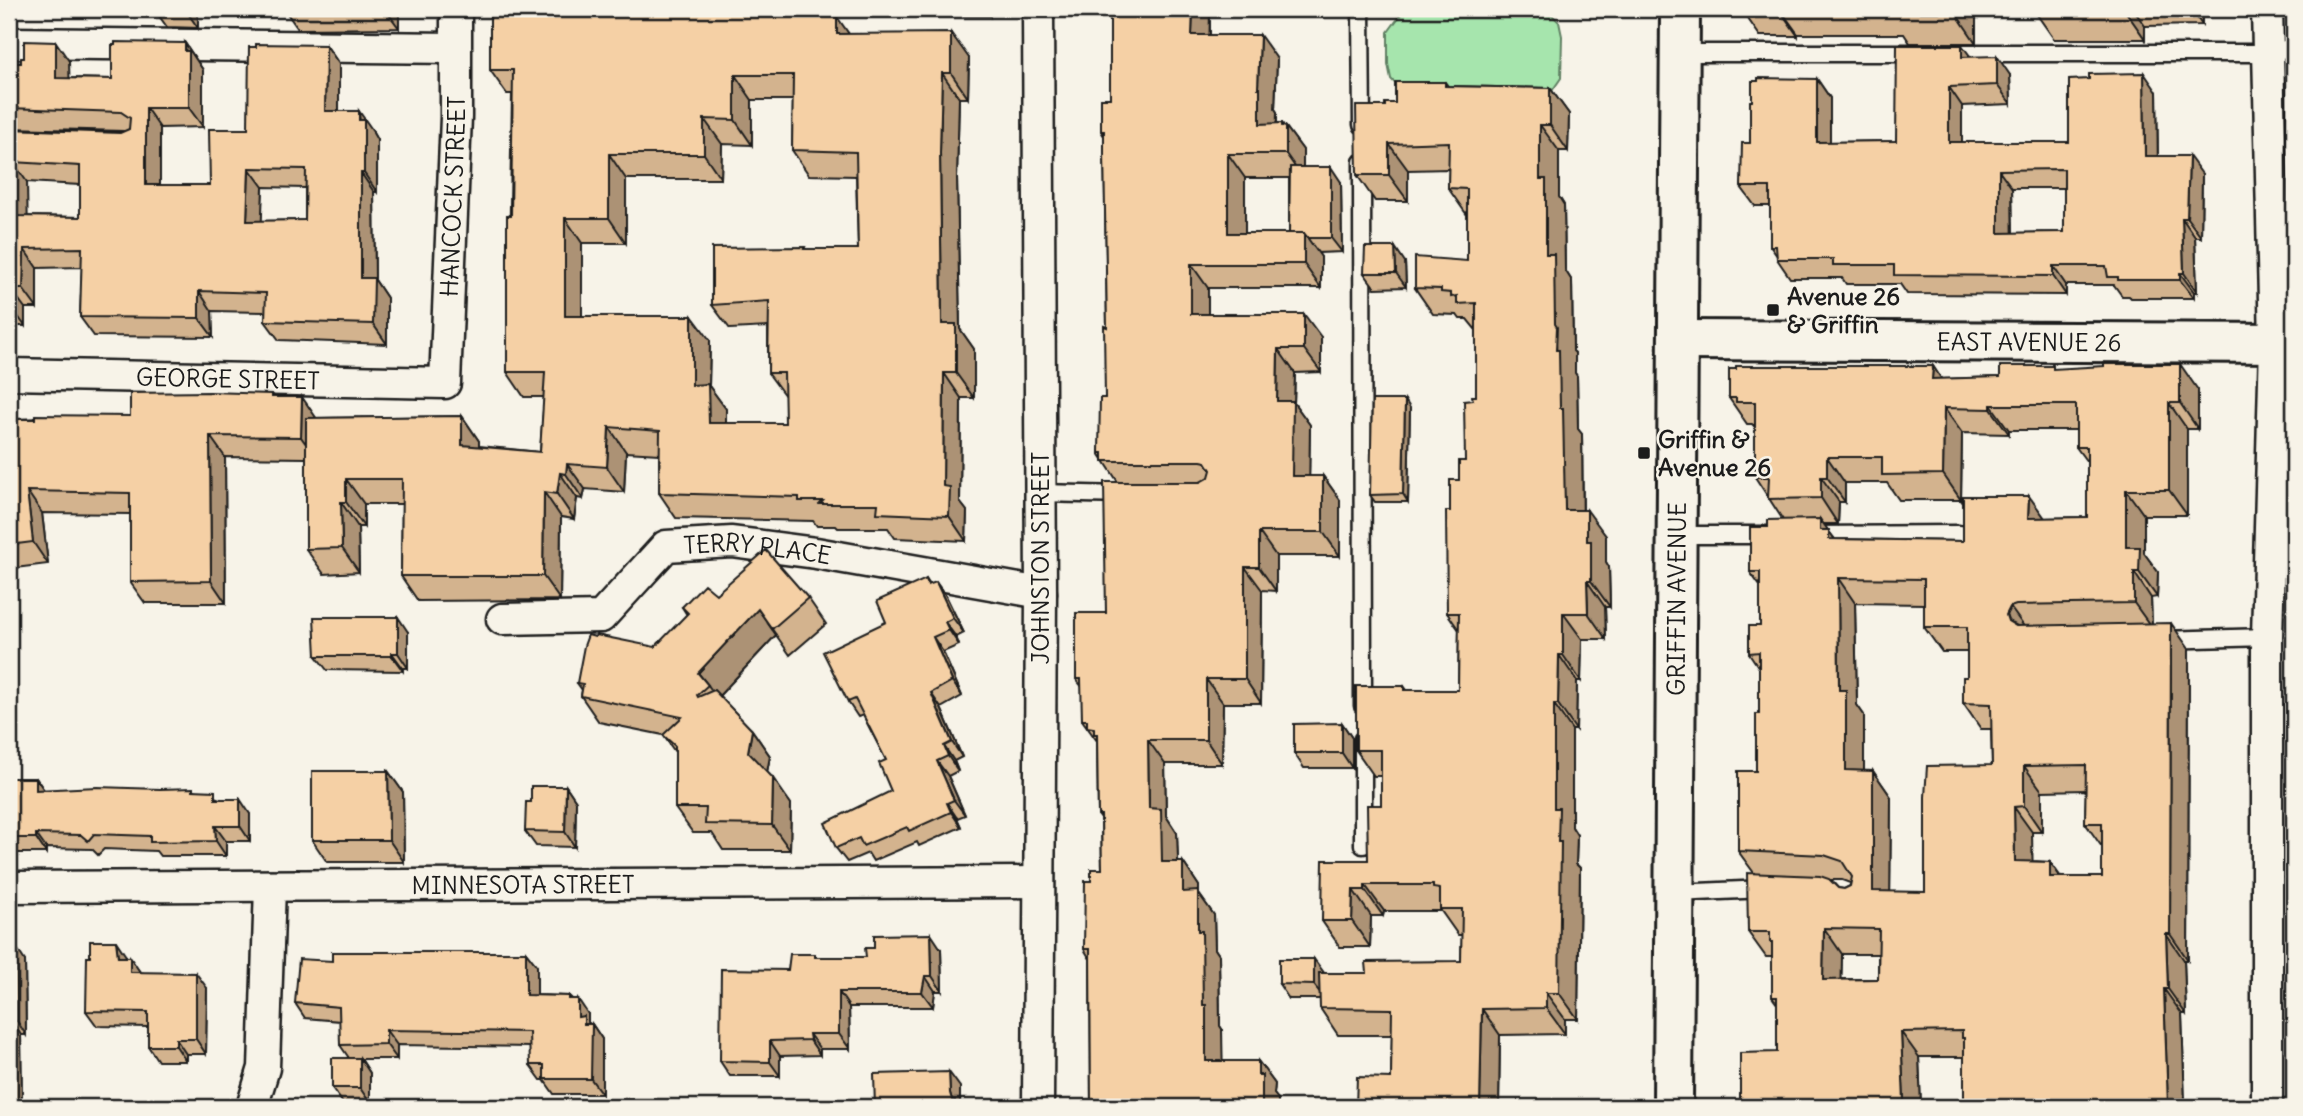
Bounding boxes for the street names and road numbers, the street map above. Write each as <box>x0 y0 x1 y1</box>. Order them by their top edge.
street label: HANCOCK STREET <box>434 96 471 297</box>
street label: EAST AVENUE 26 <box>1937 326 2121 357</box>
street label: GEORGE STREET <box>136 362 320 395</box>
street label: JOHNSTON STREET <box>1025 452 1055 664</box>
street label: GRIFFIN AVENUE <box>1661 502 1692 696</box>
street label: TERRY PLACE <box>682 526 834 570</box>
street label: MINNESOTA STREET <box>411 869 634 900</box>

